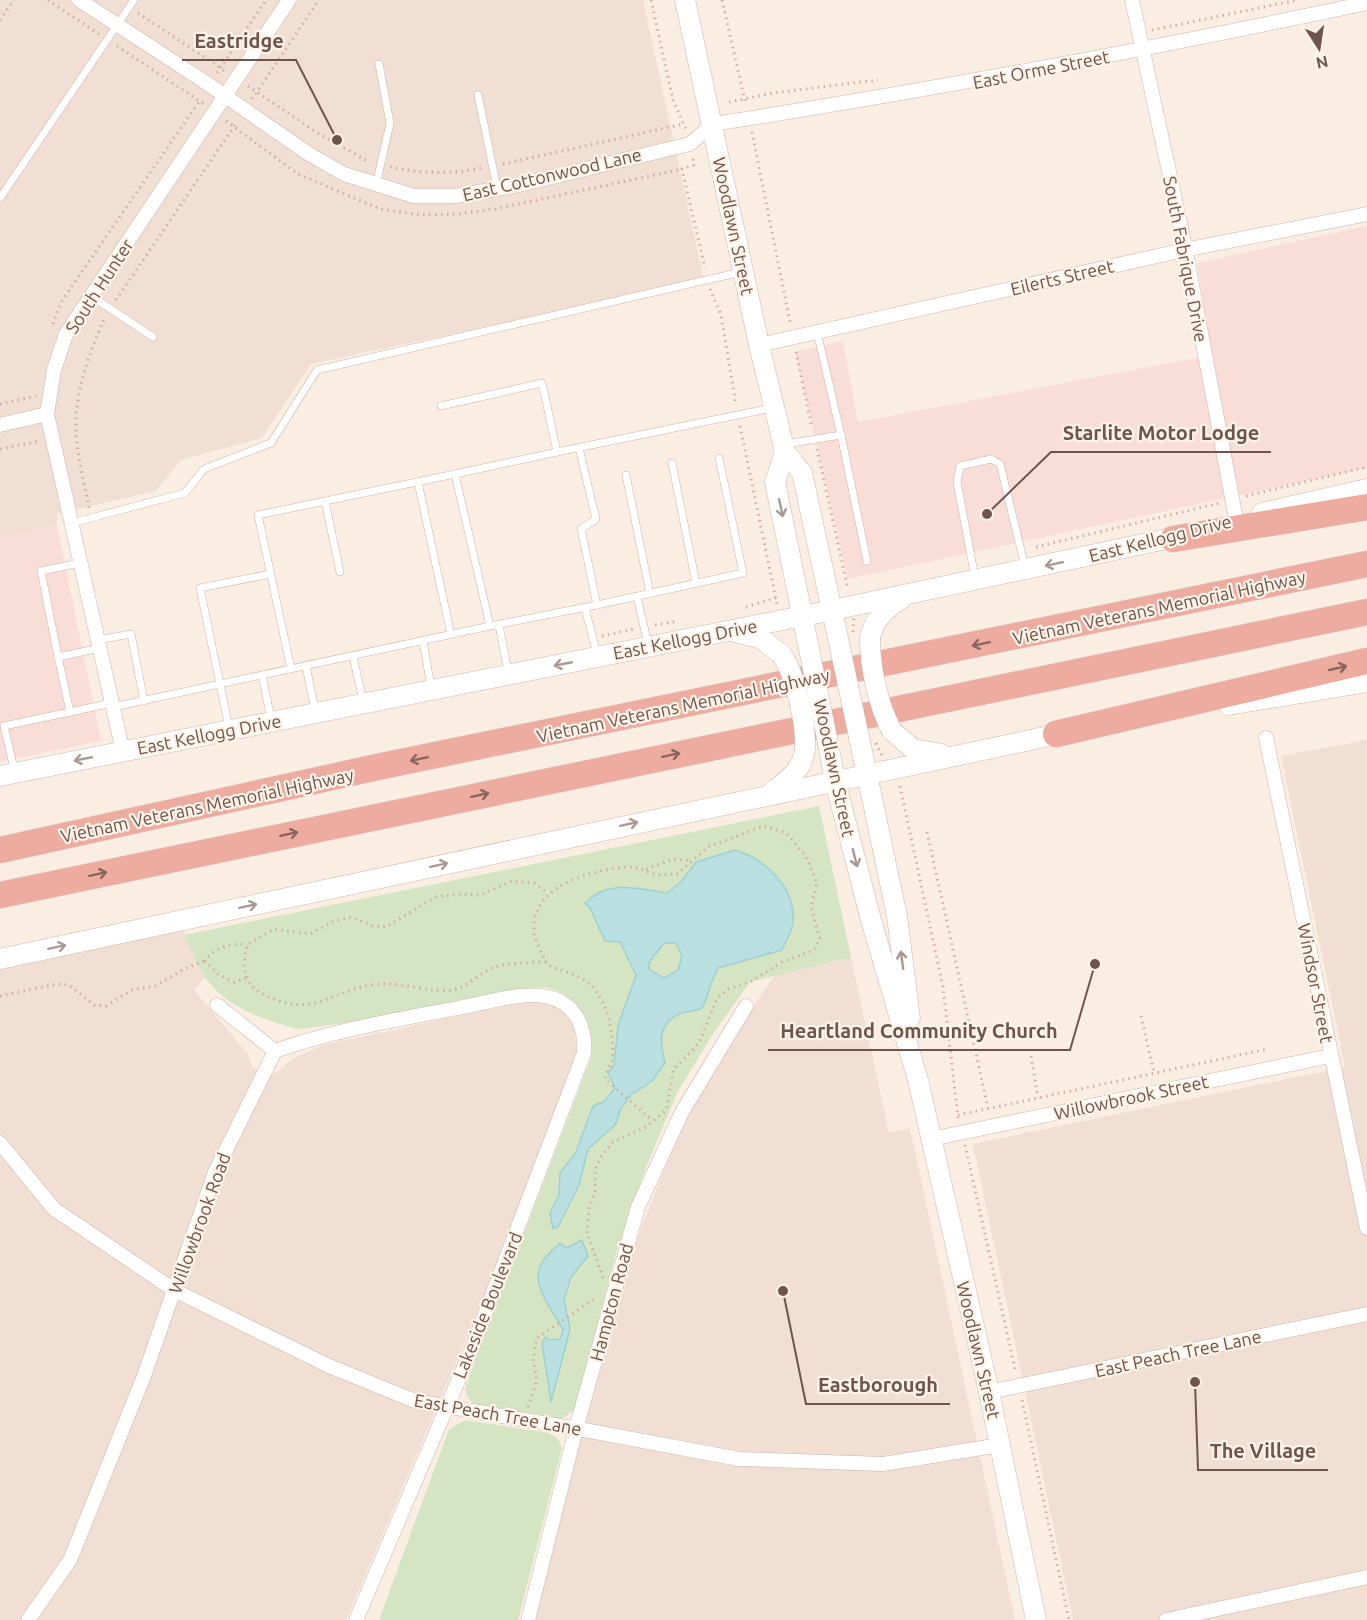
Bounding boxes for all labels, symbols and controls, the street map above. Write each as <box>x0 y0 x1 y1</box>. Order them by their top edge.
north arrow <box>1289 18 1349 78</box>
callout: Eastridge <box>182 22 296 60</box>
text: Eastridge <box>194 29 284 52</box>
street label: East Orme Street <box>971 46 1111 92</box>
text: N <box>1314 53 1330 73</box>
street label: East Cottonwood Lane <box>461 144 643 204</box>
street label: Woodlawn Street <box>710 155 758 297</box>
street label: South Fabrique Drive <box>1160 174 1212 344</box>
street label: South Hunter <box>61 235 137 337</box>
street label: Eilerts Street <box>1008 255 1116 299</box>
callout: Starlite Motor Lodge <box>1051 414 1271 452</box>
text: Starlite Motor Lodge <box>1063 421 1259 444</box>
one-way arrow <box>775 499 787 518</box>
street label: East Kellogg Drive <box>1087 511 1233 565</box>
one-way arrow <box>1045 559 1064 570</box>
street label: Vietnam Veterans Memorial Highway <box>1011 566 1308 648</box>
street label: East Kellogg Drive <box>611 615 759 663</box>
one-way arrow <box>971 639 991 650</box>
one-way arrow <box>554 659 573 670</box>
one-way arrow <box>1328 661 1347 673</box>
street label: Vietnam Veterans Memorial Highway <box>535 664 832 746</box>
street label: Woodlawn Street <box>811 697 859 839</box>
street label: East Kellogg Drive <box>135 710 283 758</box>
one-way arrow <box>661 749 680 760</box>
one-way arrow <box>74 754 94 765</box>
one-way arrow <box>410 754 430 765</box>
street label: Vietnam Veterans Memorial Highway <box>59 764 356 846</box>
one-way arrow <box>470 789 489 800</box>
one-way arrow <box>619 818 638 829</box>
one-way arrow <box>279 828 298 839</box>
one-way arrow <box>850 848 861 867</box>
one-way arrow <box>428 859 448 870</box>
one-way arrow <box>88 868 108 879</box>
one-way arrow <box>238 900 257 911</box>
street label: Windsor Street <box>1295 921 1337 1045</box>
one-way arrow <box>47 941 66 952</box>
one-way arrow <box>897 951 908 970</box>
callout: Heartland Community Church <box>768 1012 1070 1050</box>
text: Heartland Community Church <box>780 1019 1058 1042</box>
street label: Willowbrook Street <box>1052 1071 1210 1123</box>
street label: Willowbrook Road <box>164 1150 234 1296</box>
street label: Lakeside Boulevard <box>448 1229 526 1381</box>
street label: Hampton Road <box>586 1241 636 1363</box>
street label: Woodlawn Street <box>953 1279 1005 1421</box>
street label: East Peach Tree Lane <box>1093 1326 1263 1380</box>
callout: Eastborough <box>806 1366 950 1404</box>
text: Eastborough <box>818 1373 938 1396</box>
street label: East Peach Tree Lane <box>413 1389 583 1439</box>
callout: The Village <box>1198 1432 1328 1470</box>
text: The Village <box>1210 1439 1316 1462</box>

